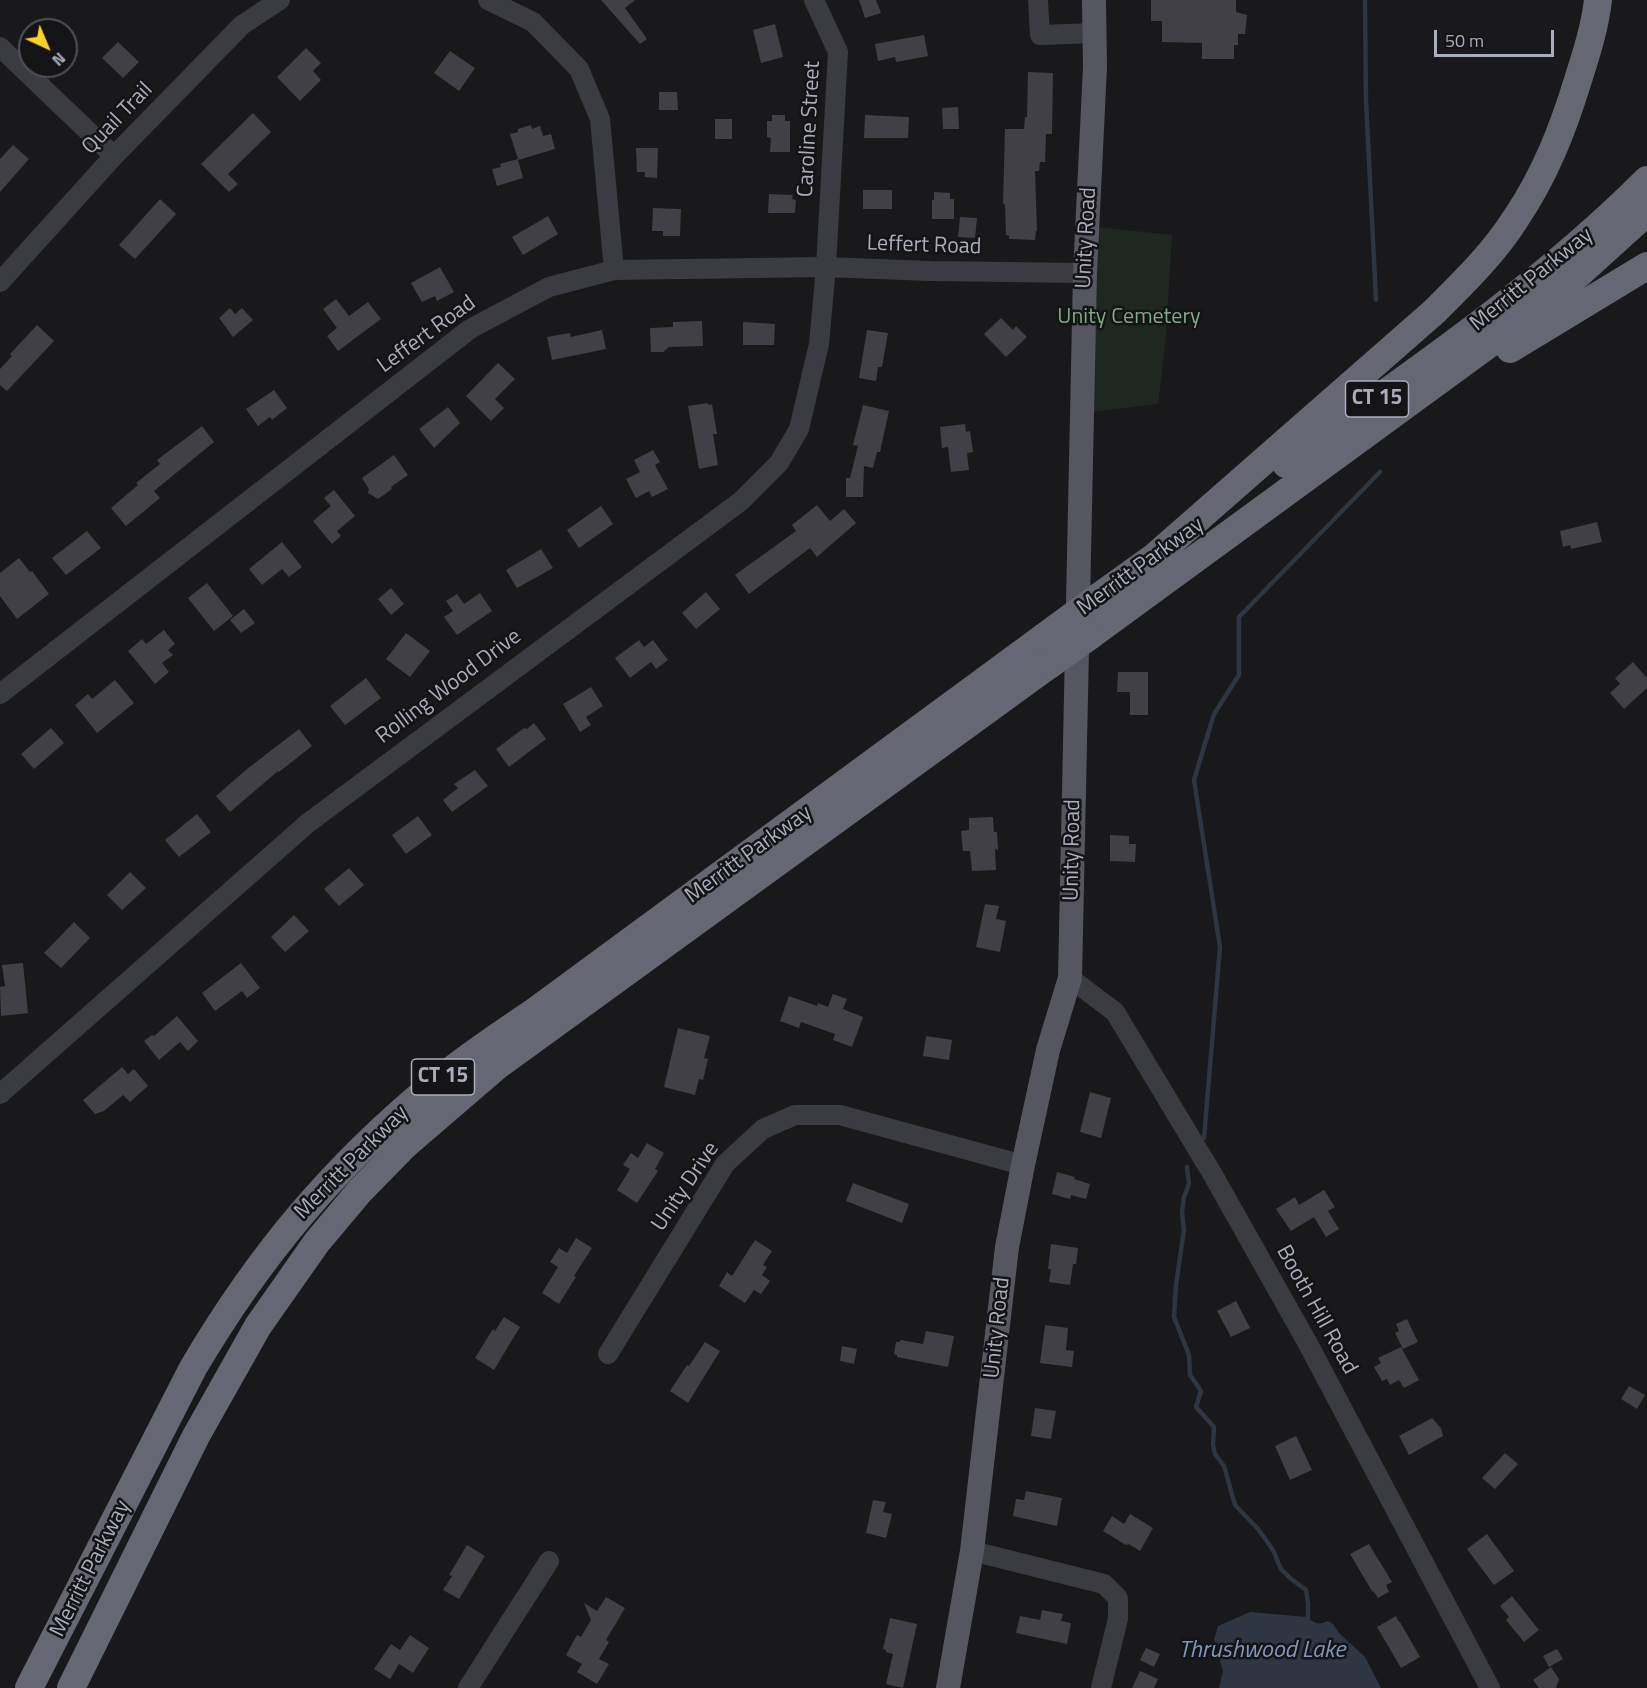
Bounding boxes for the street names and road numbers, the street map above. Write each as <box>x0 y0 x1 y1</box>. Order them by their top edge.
street label: Caroline Street <box>793 60 827 198</box>
street label: Quail Trail <box>77 77 159 161</box>
street label: Unity Road <box>1071 187 1103 289</box>
street label: Merritt Parkway <box>1465 223 1599 337</box>
street label: Leffert Road <box>866 231 982 261</box>
street label: Leffert Road <box>373 291 481 379</box>
road number: CT 15 <box>1346 381 1408 417</box>
street label: Merritt Parkway <box>1073 512 1209 622</box>
street label: Rolling Wood Drive <box>371 624 527 750</box>
street label: Unity Road <box>1059 799 1087 901</box>
street label: Merritt Parkway <box>681 800 817 910</box>
road number: CT 15 <box>412 1059 474 1095</box>
street label: Merritt Parkway <box>290 1101 414 1225</box>
street label: Unity Drive <box>647 1137 725 1237</box>
street label: Booth Hill Road <box>1270 1241 1362 1379</box>
street label: Unity Road <box>980 1276 1016 1380</box>
street label: Merritt Parkway <box>45 1496 137 1642</box>

